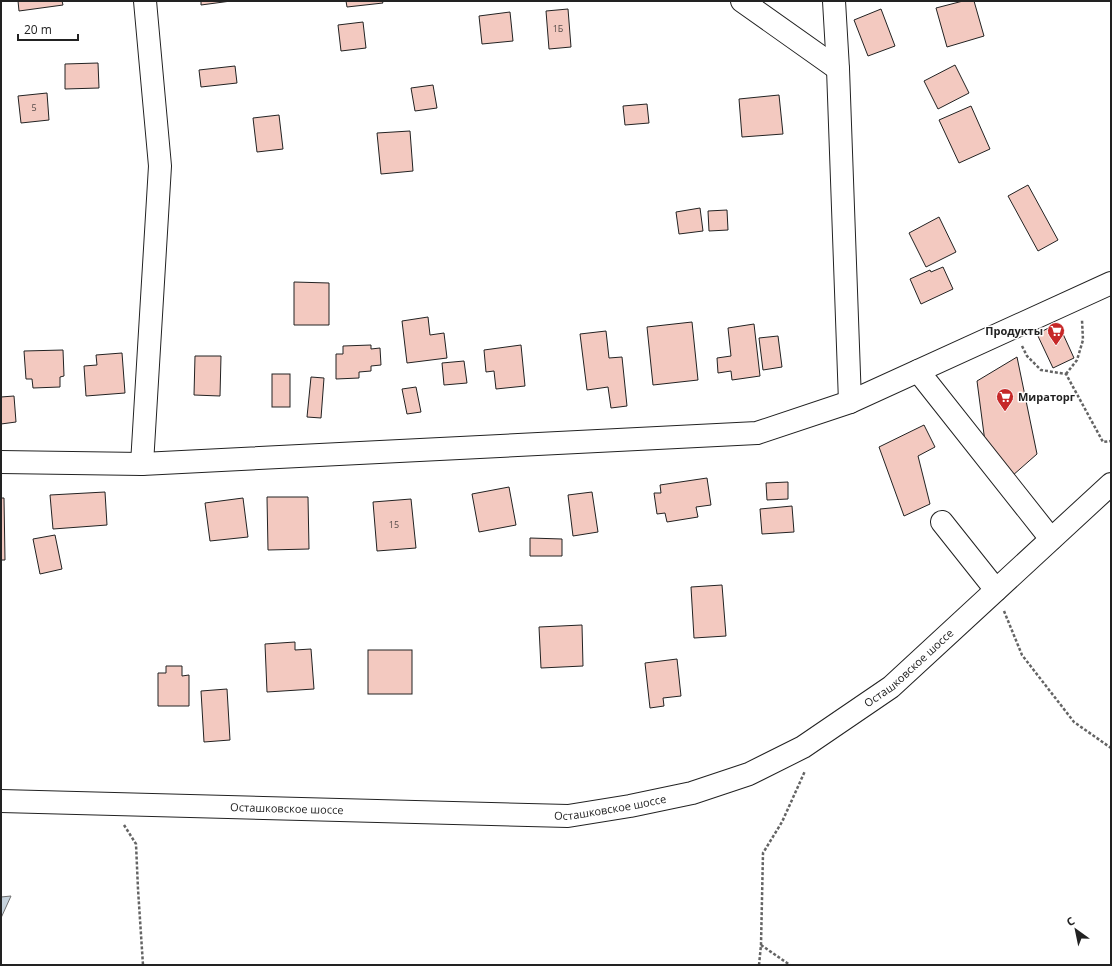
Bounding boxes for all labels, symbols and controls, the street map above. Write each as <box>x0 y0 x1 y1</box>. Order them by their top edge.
scale bar <box>18 16 78 42</box>
text: 20 m <box>24 21 52 38</box>
house number: 1Б <box>553 22 564 35</box>
house number: 5 <box>31 101 37 114</box>
supermarket icon: Продукты <box>1046 321 1066 346</box>
place label: Продукты <box>985 323 1043 338</box>
supermarket icon: Мираторг <box>995 387 1015 412</box>
place label: Мираторг <box>1018 389 1075 404</box>
house number: 15 <box>389 518 399 531</box>
street label: Осташковское шоссе <box>861 625 956 710</box>
street label: Осташковское шоссе <box>554 791 667 823</box>
street label: Осташковское шоссе <box>230 799 344 817</box>
north arrow <box>1056 910 1096 950</box>
text: С <box>1063 913 1077 929</box>

